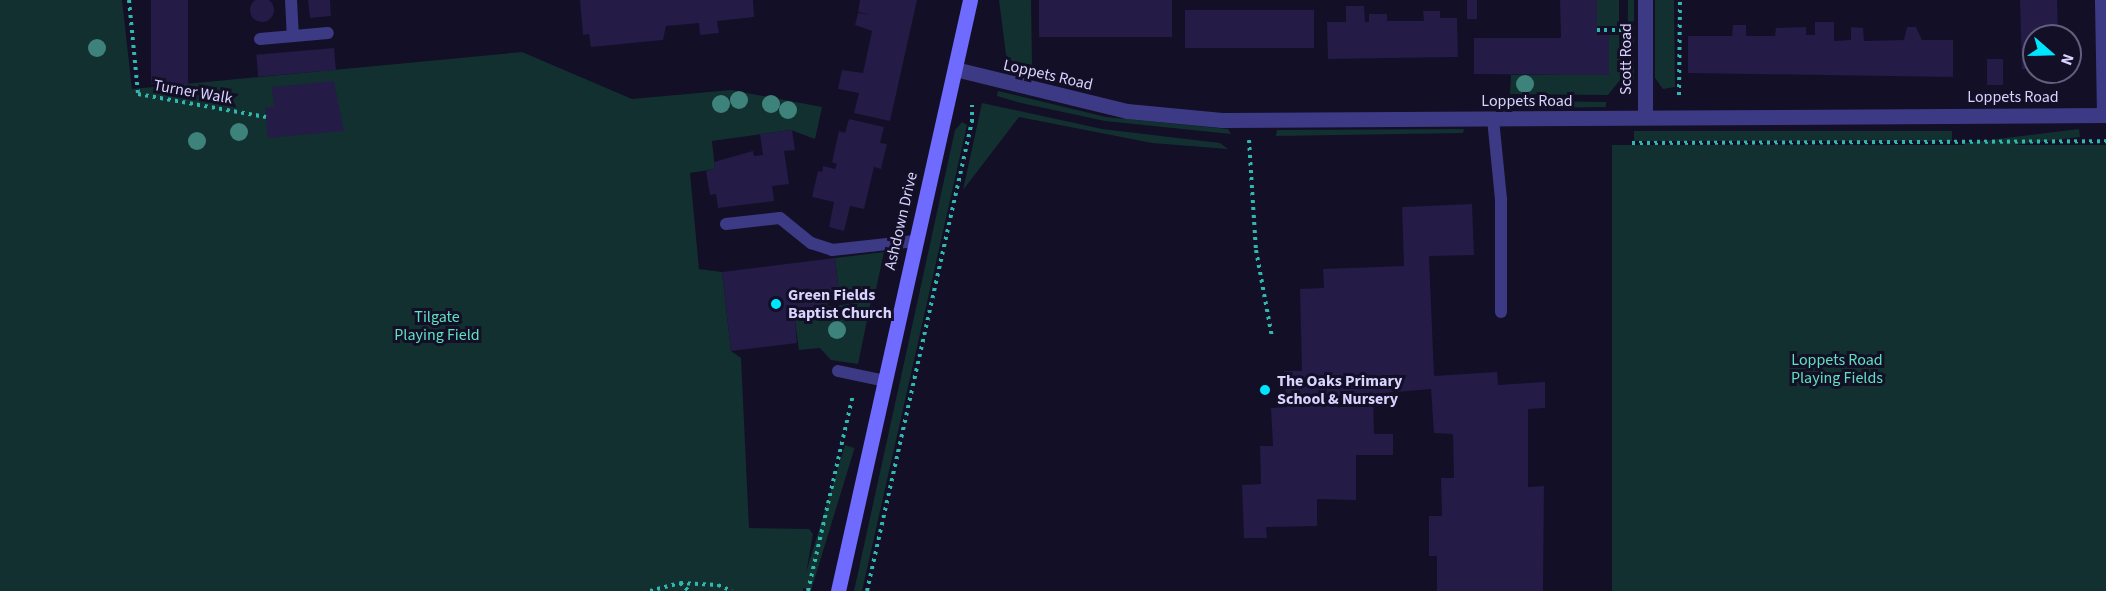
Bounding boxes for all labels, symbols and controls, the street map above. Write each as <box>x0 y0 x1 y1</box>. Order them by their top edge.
street label: Scott Road <box>1616 23 1636 95</box>
north arrow <box>2022 24 2082 84</box>
text: N <box>2055 51 2079 68</box>
street label: Loppets Road <box>1001 55 1095 95</box>
street label: Turner Walk <box>152 76 234 108</box>
street label: Loppets Road <box>1967 87 2059 107</box>
street label: Loppets Road <box>1481 91 1573 111</box>
street label: Ashdown Drive <box>880 170 922 272</box>
place label: Green Fields Baptist Church <box>788 285 892 323</box>
marker: Green Fields Baptist Church <box>769 297 783 311</box>
park label: Tilgate Playing Field <box>394 307 480 345</box>
park label: Loppets Road Playing Fields <box>1791 350 1883 388</box>
place label: The Oaks Primary School & Nursery <box>1277 371 1402 409</box>
marker: The Oaks Primary School & Nursery <box>1258 383 1272 397</box>

